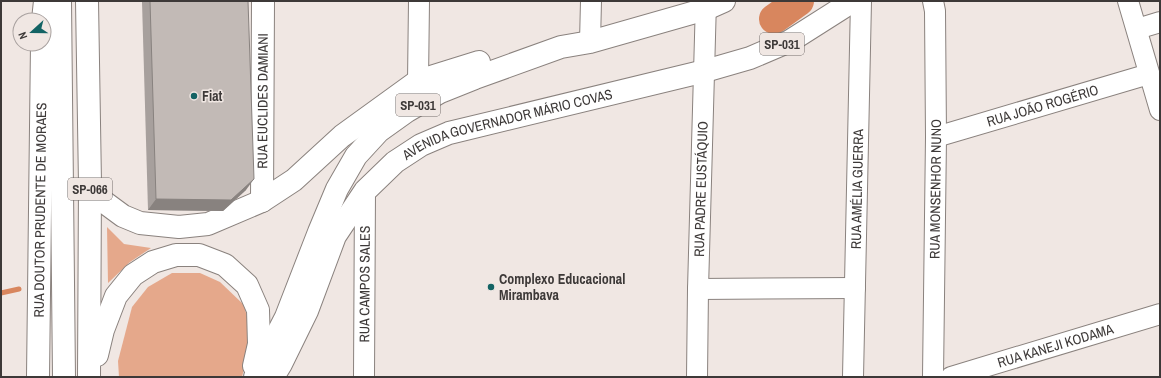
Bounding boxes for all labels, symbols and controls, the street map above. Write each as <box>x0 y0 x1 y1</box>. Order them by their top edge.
north arrow <box>12 12 52 52</box>
text: N <box>15 30 30 41</box>
street label: RUA EUCLIDES DAMIANI <box>253 33 272 169</box>
road number: SP-031 <box>760 33 804 55</box>
street label: RUA JOÃO ROGÉRIO <box>984 80 1100 131</box>
street label: AVENIDA GOVERNADOR MÁRIO COVAS <box>398 85 614 164</box>
place label: Fiat <box>202 87 223 105</box>
marker: Fiat <box>189 91 199 101</box>
road number: SP-031 <box>396 94 440 116</box>
street label: RUA DOUTOR PRUDENTE DE MORAES <box>30 102 50 318</box>
street label: RUA MONSENHOR NUNO <box>925 119 945 259</box>
street label: RUA PADRE EUSTÁQUIO <box>690 121 712 257</box>
street label: RUA AMÉLIA GUERRA <box>847 128 867 249</box>
road number: SP-066 <box>68 178 112 200</box>
street label: RUA CAMPOS SALES <box>355 225 374 343</box>
place label: Complexo Educacional Mirambava <box>499 270 625 304</box>
marker: Complexo Educacional Mirambava <box>486 282 496 292</box>
street label: RUA KANEJI KODAMA <box>995 319 1116 371</box>

